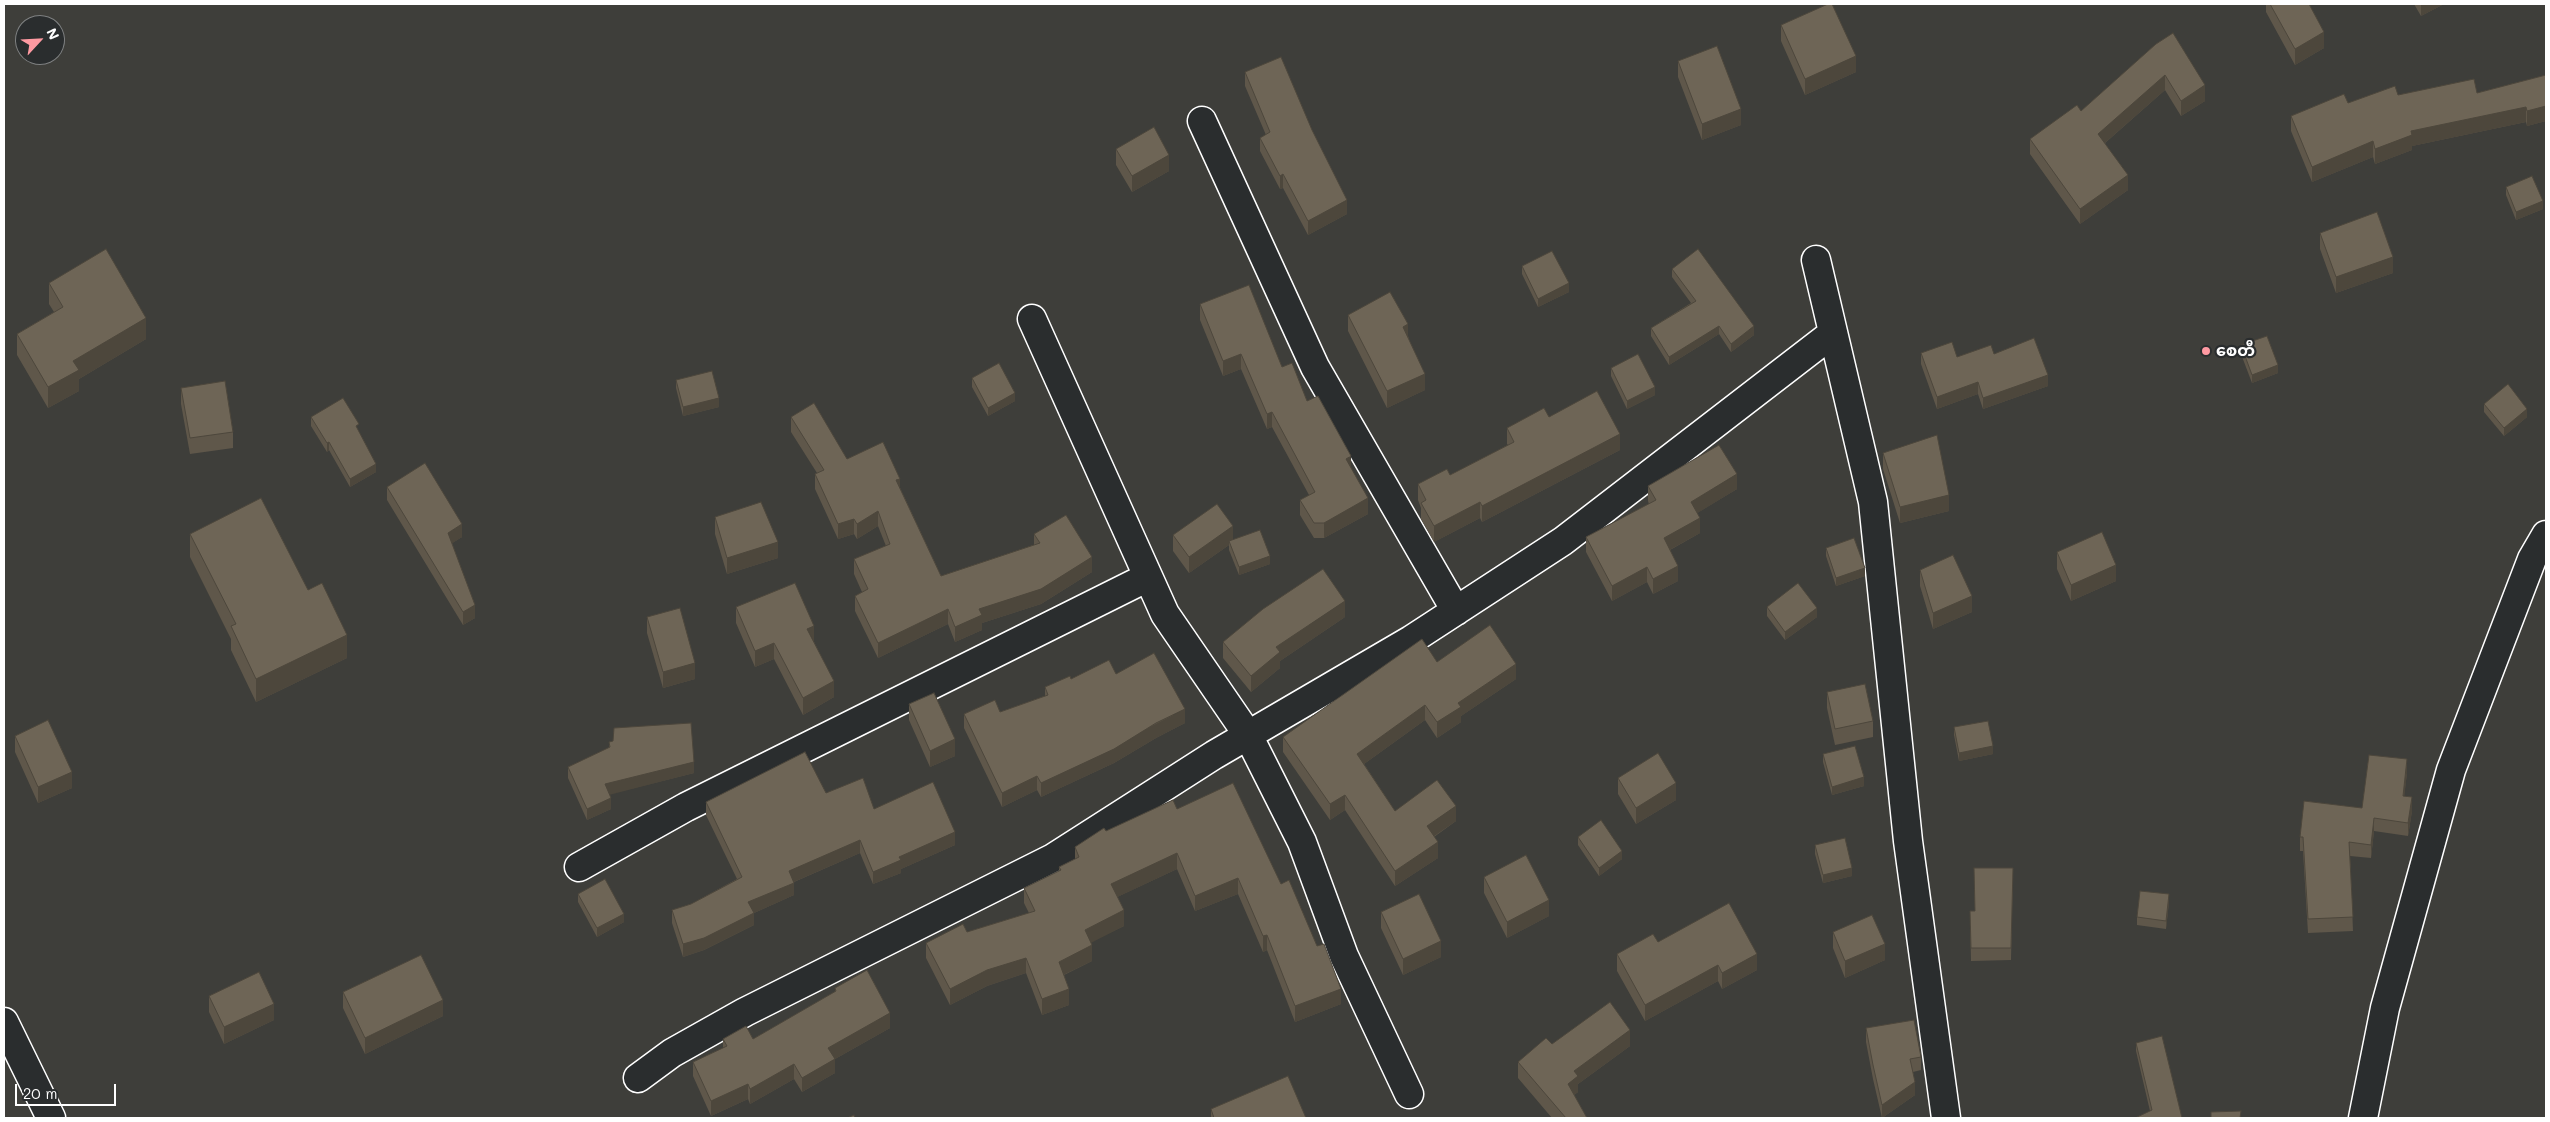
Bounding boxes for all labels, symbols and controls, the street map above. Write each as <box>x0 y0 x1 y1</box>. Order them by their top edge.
north arrow <box>15 15 65 65</box>
text: N <box>42 25 64 43</box>
place label: စေတီ <box>2216 341 2255 361</box>
marker: စေတီ <box>2200 345 2212 357</box>
scale bar <box>18 1074 119 1106</box>
text: 20 m <box>23 1083 57 1103</box>

